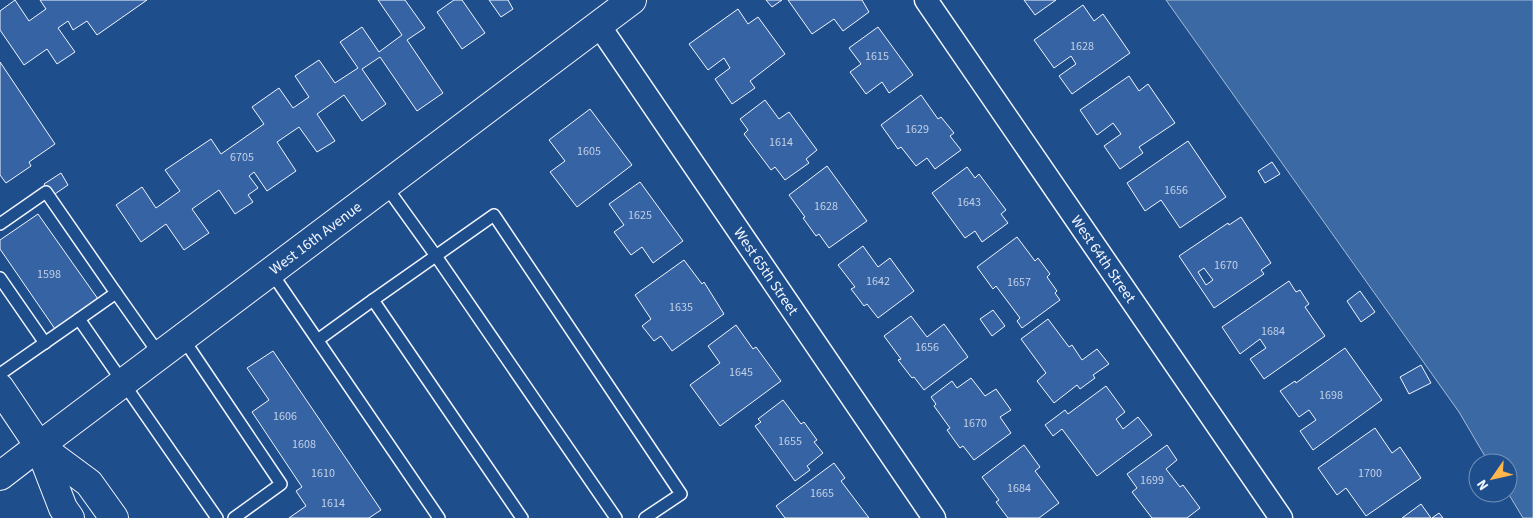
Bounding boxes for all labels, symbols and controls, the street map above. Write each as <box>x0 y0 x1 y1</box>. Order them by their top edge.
house number: 1628 <box>1070 38 1094 55</box>
house number: 1615 <box>865 48 889 65</box>
house number: 1629 <box>905 121 929 138</box>
house number: 1614 <box>769 134 793 151</box>
house number: 1605 <box>577 143 601 160</box>
house number: 6705 <box>230 149 254 166</box>
house number: 1656 <box>1164 182 1188 199</box>
house number: 1643 <box>957 194 981 211</box>
street label: West 16th Avenue <box>265 196 366 280</box>
house number: 1628 <box>814 198 838 215</box>
house number: 1625 <box>628 207 652 224</box>
street label: West 64th Street <box>1066 211 1141 307</box>
street label: West 65th Street <box>729 223 804 319</box>
house number: 1670 <box>1214 257 1238 274</box>
house number: 1598 <box>37 266 61 283</box>
house number: 1642 <box>866 273 890 290</box>
house number: 1657 <box>1007 274 1031 291</box>
house number: 1635 <box>669 299 693 316</box>
house number: 1684 <box>1261 323 1285 340</box>
house number: 1656 <box>915 339 939 356</box>
house number: 1645 <box>729 364 753 381</box>
house number: 1698 <box>1319 387 1343 404</box>
house number: 1606 <box>273 408 297 425</box>
house number: 1670 <box>963 415 987 432</box>
house number: 1655 <box>778 433 802 450</box>
house number: 1608 <box>292 436 316 453</box>
north arrow <box>1468 453 1518 503</box>
house number: 1610 <box>311 465 335 482</box>
house number: 1700 <box>1358 465 1382 482</box>
house number: 1699 <box>1140 472 1164 489</box>
text: N <box>1472 475 1494 494</box>
house number: 1684 <box>1007 480 1031 497</box>
house number: 1665 <box>810 485 834 502</box>
house number: 1614 <box>321 495 345 512</box>

